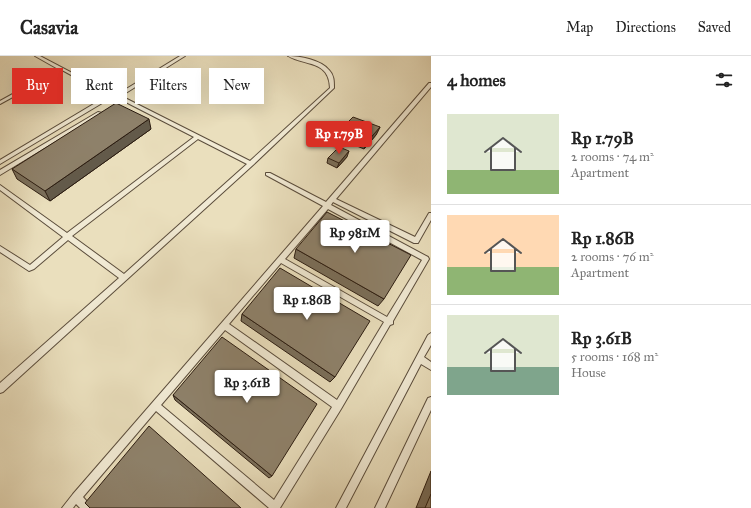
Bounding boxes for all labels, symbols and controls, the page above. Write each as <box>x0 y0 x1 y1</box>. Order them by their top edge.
text: Casavia <box>20 16 78 39</box>
text: Map <box>566 19 593 36</box>
text: Directions <box>615 19 676 36</box>
text: Saved <box>698 19 731 36</box>
chip: Buy <box>12 68 63 104</box>
chip: Rent <box>71 68 127 104</box>
chip: Filters <box>135 68 201 104</box>
chip: New <box>209 68 264 104</box>
icon: filters <box>713 69 735 91</box>
text: 4 homes <box>447 70 506 91</box>
pin: Rp 1.79B <box>298 121 380 155</box>
text: Rp 1.79B <box>315 126 363 142</box>
text: Rp 1.79B <box>571 128 634 149</box>
icon: home <box>479 130 527 178</box>
text: 2 rooms · 74 m² <box>571 149 654 165</box>
text: Apartment <box>571 165 629 181</box>
pin: Rp 981M <box>318 220 392 254</box>
text: Rp 981M <box>330 225 380 241</box>
text: Rp 1.86B <box>571 228 634 249</box>
icon: home <box>479 231 527 279</box>
text: 2 rooms · 76 m² <box>571 249 653 265</box>
text: Apartment <box>571 265 629 281</box>
pin: Rp 1.86B <box>266 287 348 321</box>
text: Rp 1.86B <box>283 292 331 308</box>
text: Rp 3.61B <box>571 328 632 349</box>
icon: home <box>479 331 527 379</box>
text: 5 rooms · 168 m² <box>571 349 658 365</box>
text: House <box>571 365 606 381</box>
pin: Rp 3.61B <box>206 370 288 404</box>
text: Rp 3.61B <box>224 375 270 391</box>

